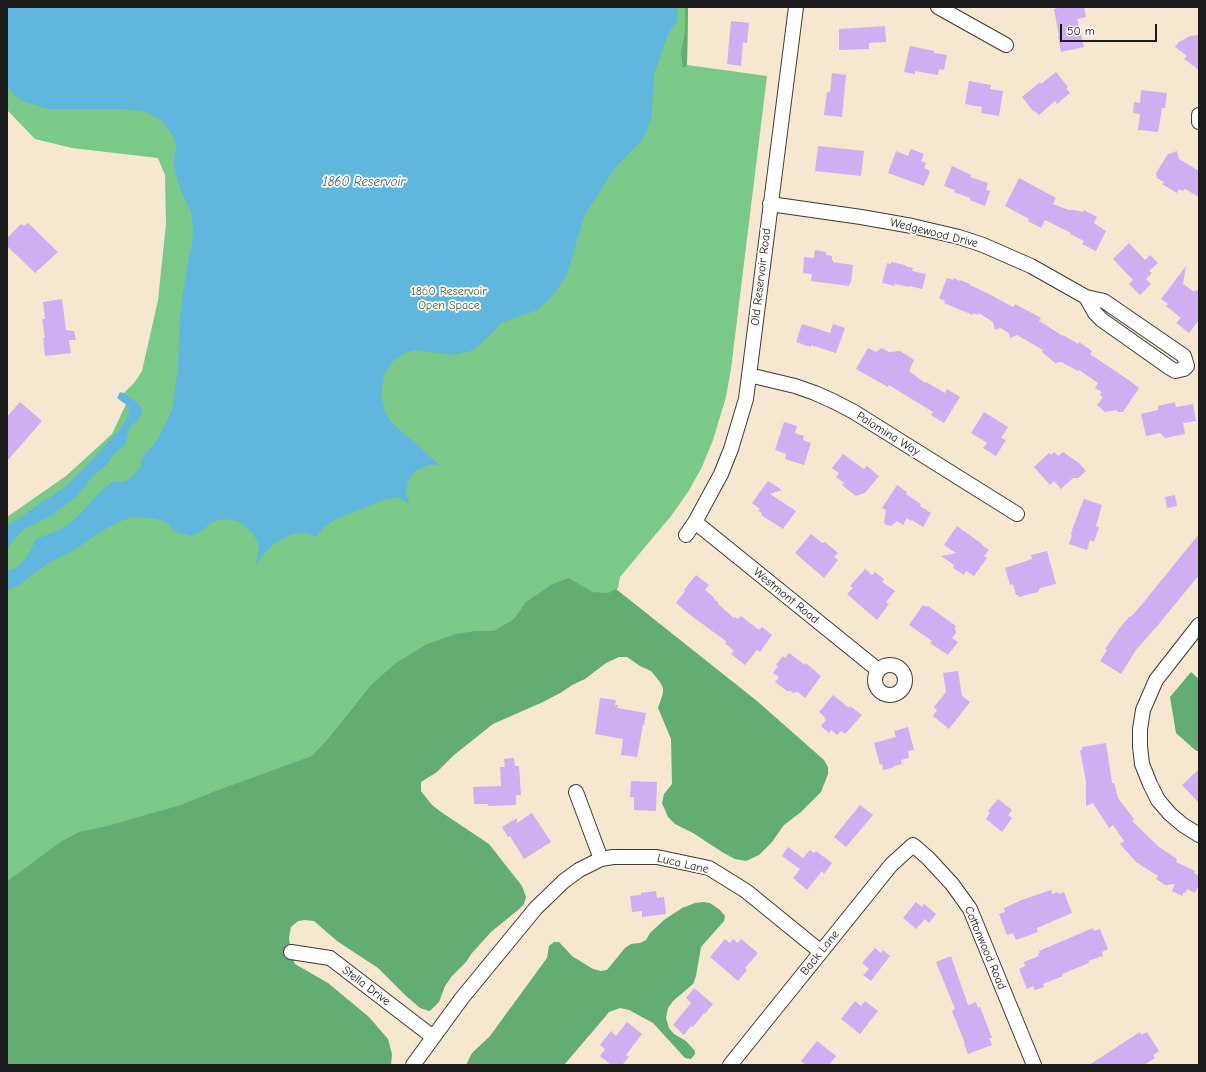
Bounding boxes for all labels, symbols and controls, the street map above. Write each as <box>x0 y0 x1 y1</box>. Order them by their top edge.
scale bar <box>1062 16 1159 42</box>
text: 50 m <box>1067 24 1095 38</box>
water label: 1860 Reservoir <box>322 174 406 190</box>
street label: Wedgewood Drive <box>889 215 979 251</box>
street label: Old Reservoir Road <box>748 227 774 327</box>
park label: 1860 Reservoir Open Space <box>411 285 487 313</box>
street label: Palomina Way <box>854 409 922 459</box>
street label: Westmont Road <box>750 565 822 627</box>
street label: Luca Lane <box>656 851 710 877</box>
street label: Cottonwood Road <box>961 904 1009 992</box>
street label: Back Lane <box>797 928 843 978</box>
street label: Stella Drive <box>339 963 393 1009</box>

